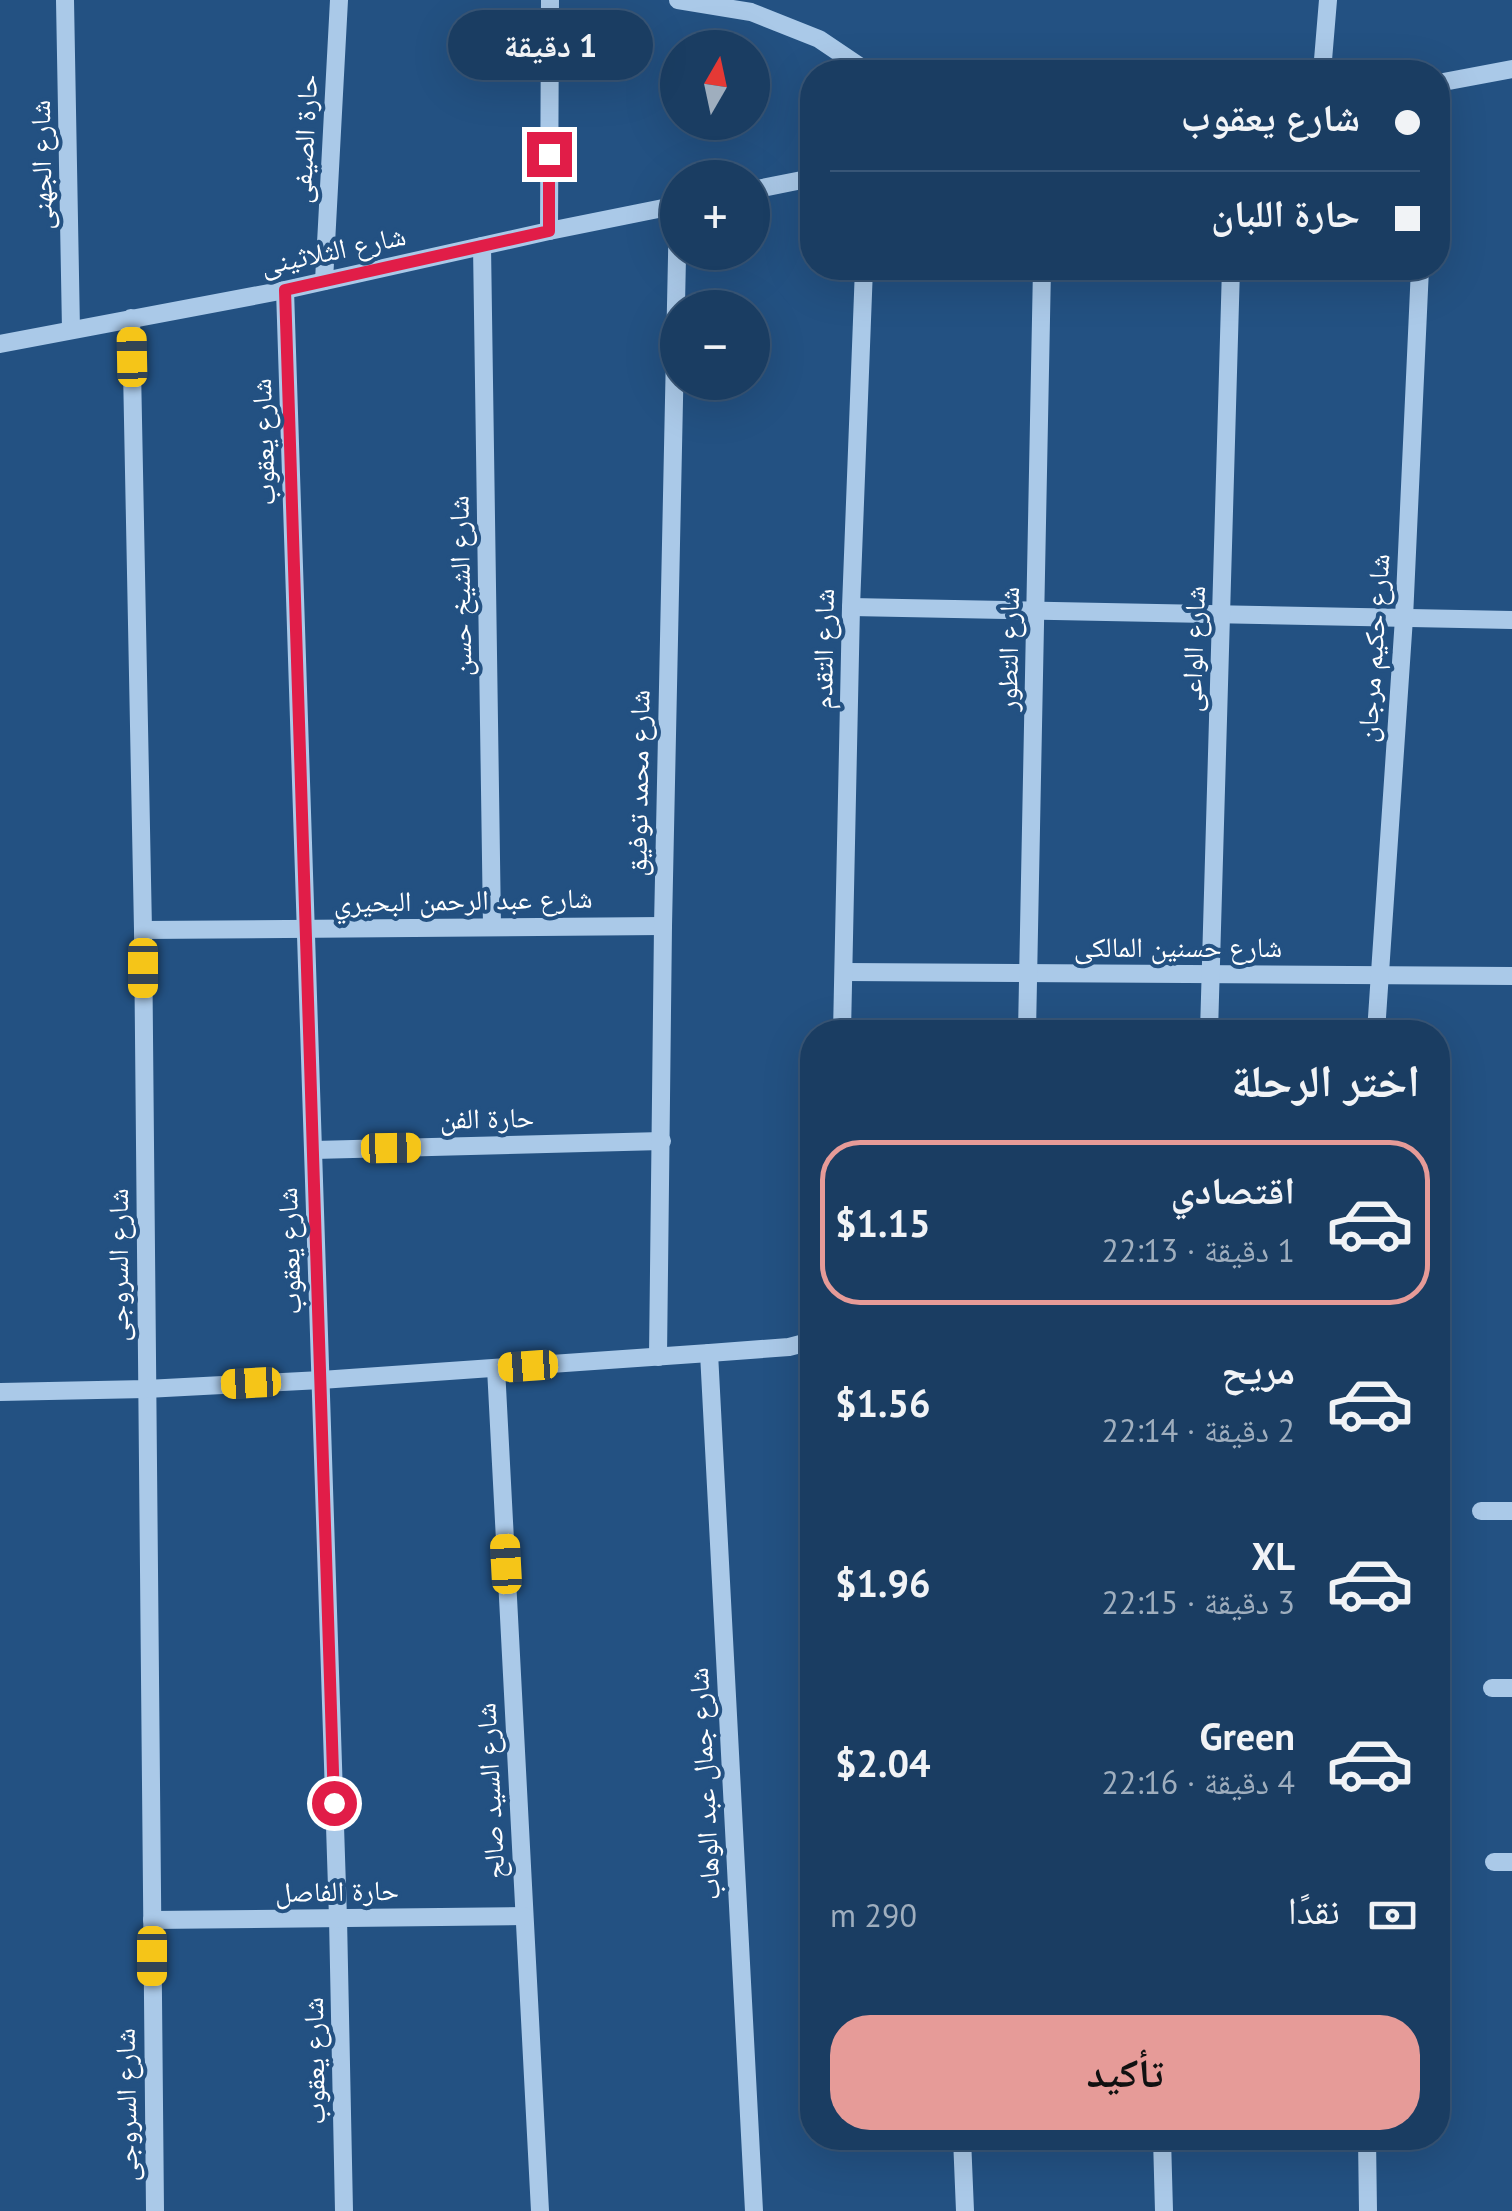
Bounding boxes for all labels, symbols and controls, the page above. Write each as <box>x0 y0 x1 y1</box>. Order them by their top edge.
callout: 1 دقيقة <box>446 9 652 79</box>
text: 1 دقيقة <box>504 24 597 66</box>
north arrow <box>660 30 770 140</box>
map controls <box>660 30 770 400</box>
street label: حارة الصيفى <box>282 74 325 204</box>
text: شارع يعقوب <box>1181 92 1360 141</box>
street label: شارع الجهنى <box>21 100 60 230</box>
route end <box>527 132 572 177</box>
button: + <box>660 160 770 270</box>
text: حارة اللبان <box>1211 188 1360 237</box>
street label: شارع الثلاثينى <box>257 216 409 283</box>
button: − <box>660 290 770 400</box>
car <box>116 327 148 387</box>
street label: شارع يعقوب <box>242 378 283 506</box>
street label: شارع الشيخ حسن <box>439 495 480 677</box>
street label: شارع حكيم مرجان <box>1347 552 1399 744</box>
street label: شارع الواعى <box>1172 585 1213 713</box>
street label: شارع التطور <box>988 586 1027 713</box>
street label: شارع التقدم <box>803 588 843 710</box>
street label: شارع محمد توفيق <box>617 689 658 877</box>
street label: شارع عبد الرحمن البحيري <box>333 879 593 925</box>
street label: شارع حسنين المالكى <box>1074 928 1282 965</box>
car <box>128 938 158 998</box>
text: اختر الرحلة <box>1231 1051 1420 1109</box>
street label: حارة الفن <box>439 1098 535 1137</box>
car <box>361 1132 421 1164</box>
text: اقتصادي <box>1171 1165 1295 1214</box>
icon: car <box>1325 1178 1415 1268</box>
street label: شارع يعقوب <box>268 1187 309 1315</box>
street label: شارع السروجى <box>99 1188 136 1342</box>
text: $1.15 <box>835 1198 931 1247</box>
text: 1 دقيقة · 22:13 <box>1102 1229 1295 1271</box>
text: مريح <box>1221 1345 1295 1394</box>
car <box>497 1349 559 1383</box>
icon: car <box>1325 1358 1415 1448</box>
car <box>220 1366 282 1400</box>
text: $1.56 <box>835 1378 931 1427</box>
text: 2 دقيقة · 22:14 <box>1102 1409 1295 1451</box>
text: XL <box>1251 1531 1295 1580</box>
car <box>489 1533 523 1595</box>
icon: car <box>1325 1538 1415 1628</box>
text: $1.96 <box>835 1558 931 1607</box>
text: 3 دقيقة · 22:15 <box>1102 1581 1295 1623</box>
street label: شارع جمال عبد الوهاب <box>679 1667 728 1901</box>
street label: شارع السيد صالح <box>466 1702 513 1880</box>
text: Green <box>1199 1711 1295 1760</box>
icon: car <box>1325 1718 1415 1808</box>
text: $2.04 <box>835 1738 931 1787</box>
text: 4 دقيقة · 22:16 <box>1102 1761 1295 1803</box>
route start <box>312 1781 357 1826</box>
street label: حارة الفاصل <box>275 1871 399 1910</box>
text: نقدًا <box>1288 1885 1340 1934</box>
icon: cash <box>1365 1888 1420 1943</box>
text: 290 m <box>830 1894 917 1936</box>
car <box>137 1926 167 1986</box>
street label: شارع يعقوب <box>294 1997 333 2125</box>
button: تأكيد <box>830 2015 1420 2130</box>
street label: شارع السروجى <box>106 2028 145 2182</box>

